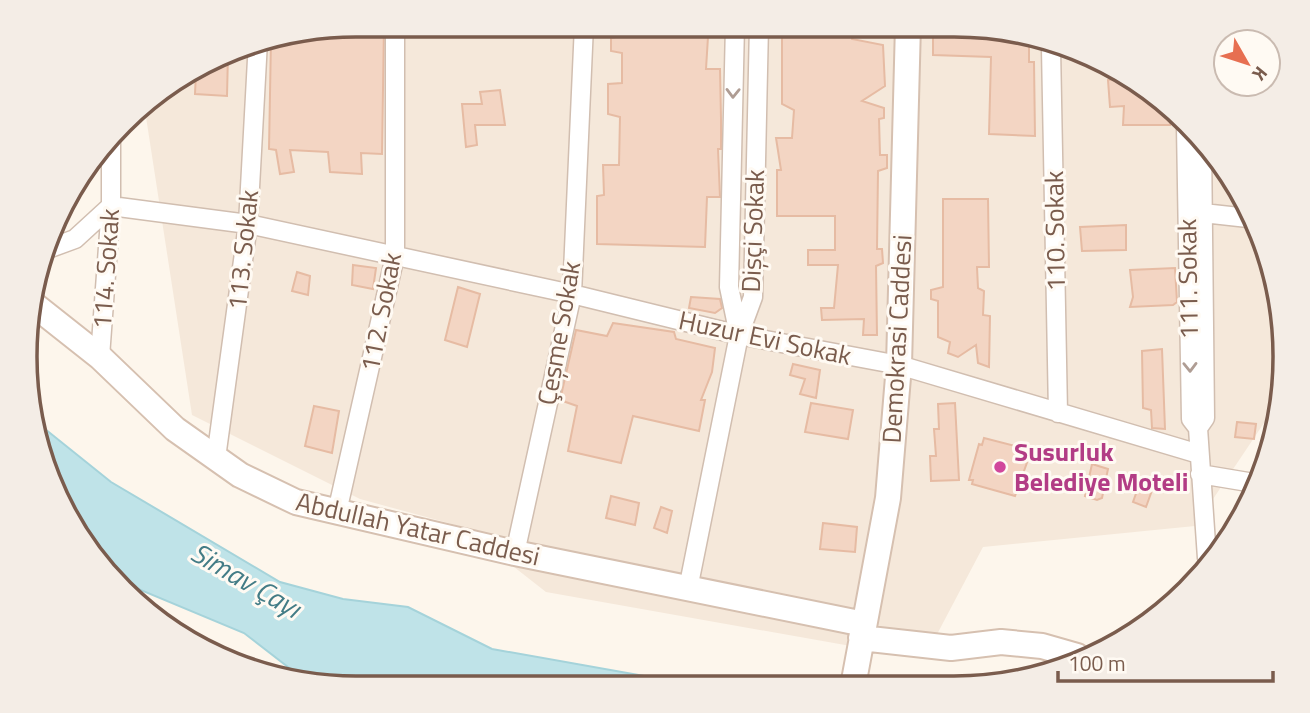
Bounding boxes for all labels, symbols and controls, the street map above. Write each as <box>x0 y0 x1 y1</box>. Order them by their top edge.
north arrow <box>1212 28 1282 98</box>
text: K <box>1246 61 1275 88</box>
one-way arrow <box>725 88 741 99</box>
street label: Dişçi Sokak <box>731 169 774 293</box>
street label: 110. Sokak <box>1034 170 1075 292</box>
street label: 113. Sokak <box>217 188 268 312</box>
street label: 114. Sokak <box>82 207 129 331</box>
street label: 111. Sokak <box>1167 218 1208 340</box>
street label: Demokrasi Caddesi <box>872 234 921 444</box>
street label: 112. Sokak <box>350 249 411 375</box>
street label: Çeşme Sokak <box>527 258 590 408</box>
street label: Huzur Evi Sokak <box>675 300 855 375</box>
one-way arrow <box>1182 362 1198 373</box>
place label: Susurluk Belediye Moteli <box>1014 432 1189 501</box>
marker: Susurluk Belediye Moteli <box>992 459 1008 475</box>
street label: Abdullah Yatar Caddesi <box>292 481 544 576</box>
water label: Simav Çayı <box>183 531 311 629</box>
scale bar <box>1058 640 1273 684</box>
text: 100 m <box>1068 647 1125 679</box>

